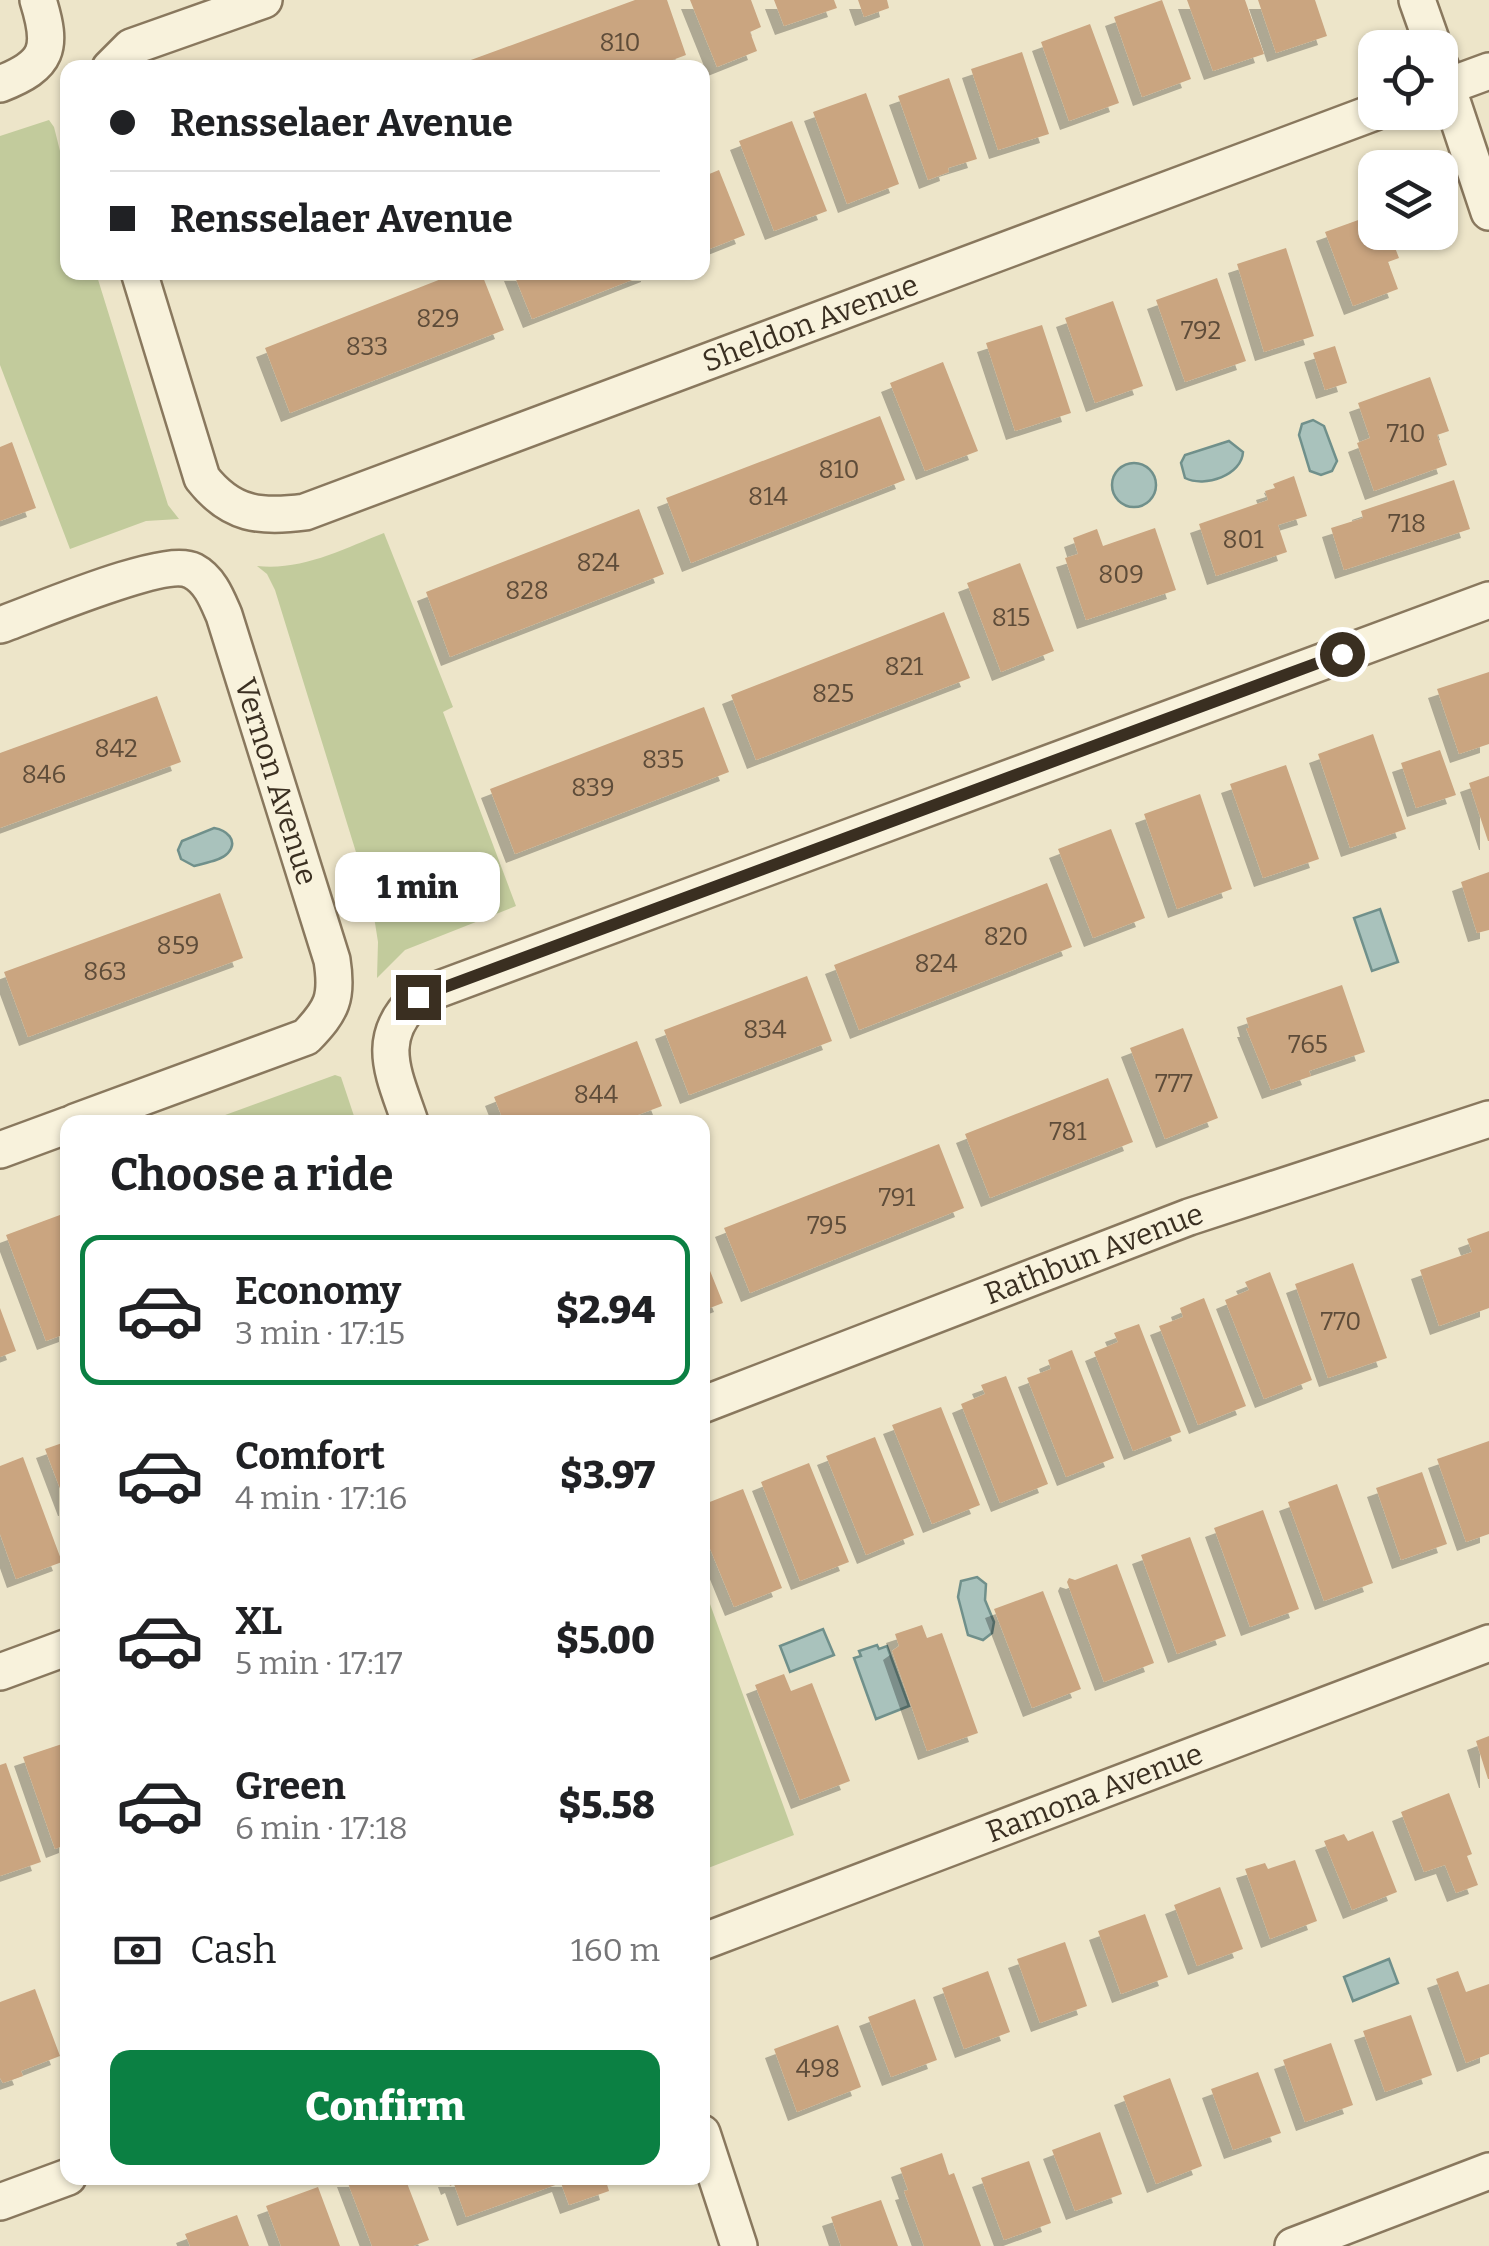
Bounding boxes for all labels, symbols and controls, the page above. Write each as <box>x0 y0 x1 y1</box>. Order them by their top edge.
house number: 810 <box>599 28 641 58</box>
map controls <box>1358 30 1458 250</box>
button: locate <box>1358 30 1458 130</box>
text: Rensselaer Avenue <box>170 100 513 146</box>
button: layers <box>1358 150 1458 250</box>
text: Rensselaer Avenue <box>170 196 513 242</box>
street label: Sheldon Avenue <box>698 266 923 380</box>
house number: 829 <box>416 304 460 334</box>
house number: 792 <box>1181 316 1221 346</box>
house number: 833 <box>346 332 388 362</box>
house number: 710 <box>1387 419 1425 449</box>
house number: 810 <box>818 455 860 485</box>
house number: 814 <box>748 482 788 512</box>
house number: 718 <box>1388 509 1426 539</box>
house number: 801 <box>1222 525 1264 555</box>
house number: 824 <box>576 548 620 578</box>
house number: 809 <box>1098 560 1144 590</box>
house number: 828 <box>505 576 549 606</box>
house number: 815 <box>992 603 1030 633</box>
route start <box>1320 632 1365 677</box>
house number: 821 <box>885 652 923 682</box>
street label: Vernon Avenue <box>227 674 325 889</box>
house number: 825 <box>812 679 854 709</box>
house number: 842 <box>94 734 138 764</box>
house number: 835 <box>642 745 684 775</box>
house number: 846 <box>22 760 66 790</box>
house number: 839 <box>571 773 615 803</box>
callout: 1 min <box>336 852 500 922</box>
text: 1 min <box>377 868 458 906</box>
house number: 820 <box>984 922 1028 952</box>
house number: 859 <box>157 931 199 961</box>
house number: 824 <box>914 949 958 979</box>
house number: 863 <box>83 957 127 987</box>
route end <box>396 975 441 1020</box>
house number: 834 <box>743 1015 787 1045</box>
house number: 765 <box>1288 1030 1328 1060</box>
house number: 777 <box>1155 1069 1193 1099</box>
house number: 844 <box>574 1080 619 1110</box>
house number: 781 <box>1049 1117 1087 1147</box>
text: Choose a ride <box>110 1148 393 1202</box>
house number: 791 <box>879 1183 915 1213</box>
street label: Rathbun Avenue <box>979 1196 1208 1312</box>
house number: 795 <box>807 1211 847 1241</box>
icon: car <box>115 1265 205 1355</box>
text: Economy <box>235 1268 401 1314</box>
text: $2.94 <box>556 1287 655 1333</box>
house number: 770 <box>1321 1307 1361 1337</box>
text: 3 min · 17:15 <box>235 1314 405 1352</box>
icon: car <box>115 1430 205 1520</box>
text: Comfort <box>235 1433 385 1479</box>
text: $3.97 <box>560 1452 655 1498</box>
text: 4 min · 17:16 <box>235 1479 407 1517</box>
icon: car <box>115 1595 205 1685</box>
text: XL <box>235 1598 282 1644</box>
text: $5.00 <box>556 1617 655 1663</box>
text: 5 min · 17:17 <box>235 1644 403 1682</box>
street label: Ramona Avenue <box>981 1735 1208 1850</box>
icon: car <box>115 1760 205 1850</box>
text: Green <box>235 1763 346 1809</box>
text: $5.58 <box>559 1782 655 1828</box>
text: 6 min · 17:18 <box>235 1809 408 1847</box>
icon: cash <box>110 1923 165 1978</box>
text: Cash <box>190 1927 276 1973</box>
text: 160 m <box>571 1931 660 1969</box>
button: Confirm <box>110 2050 660 2165</box>
house number: 498 <box>796 2054 840 2084</box>

